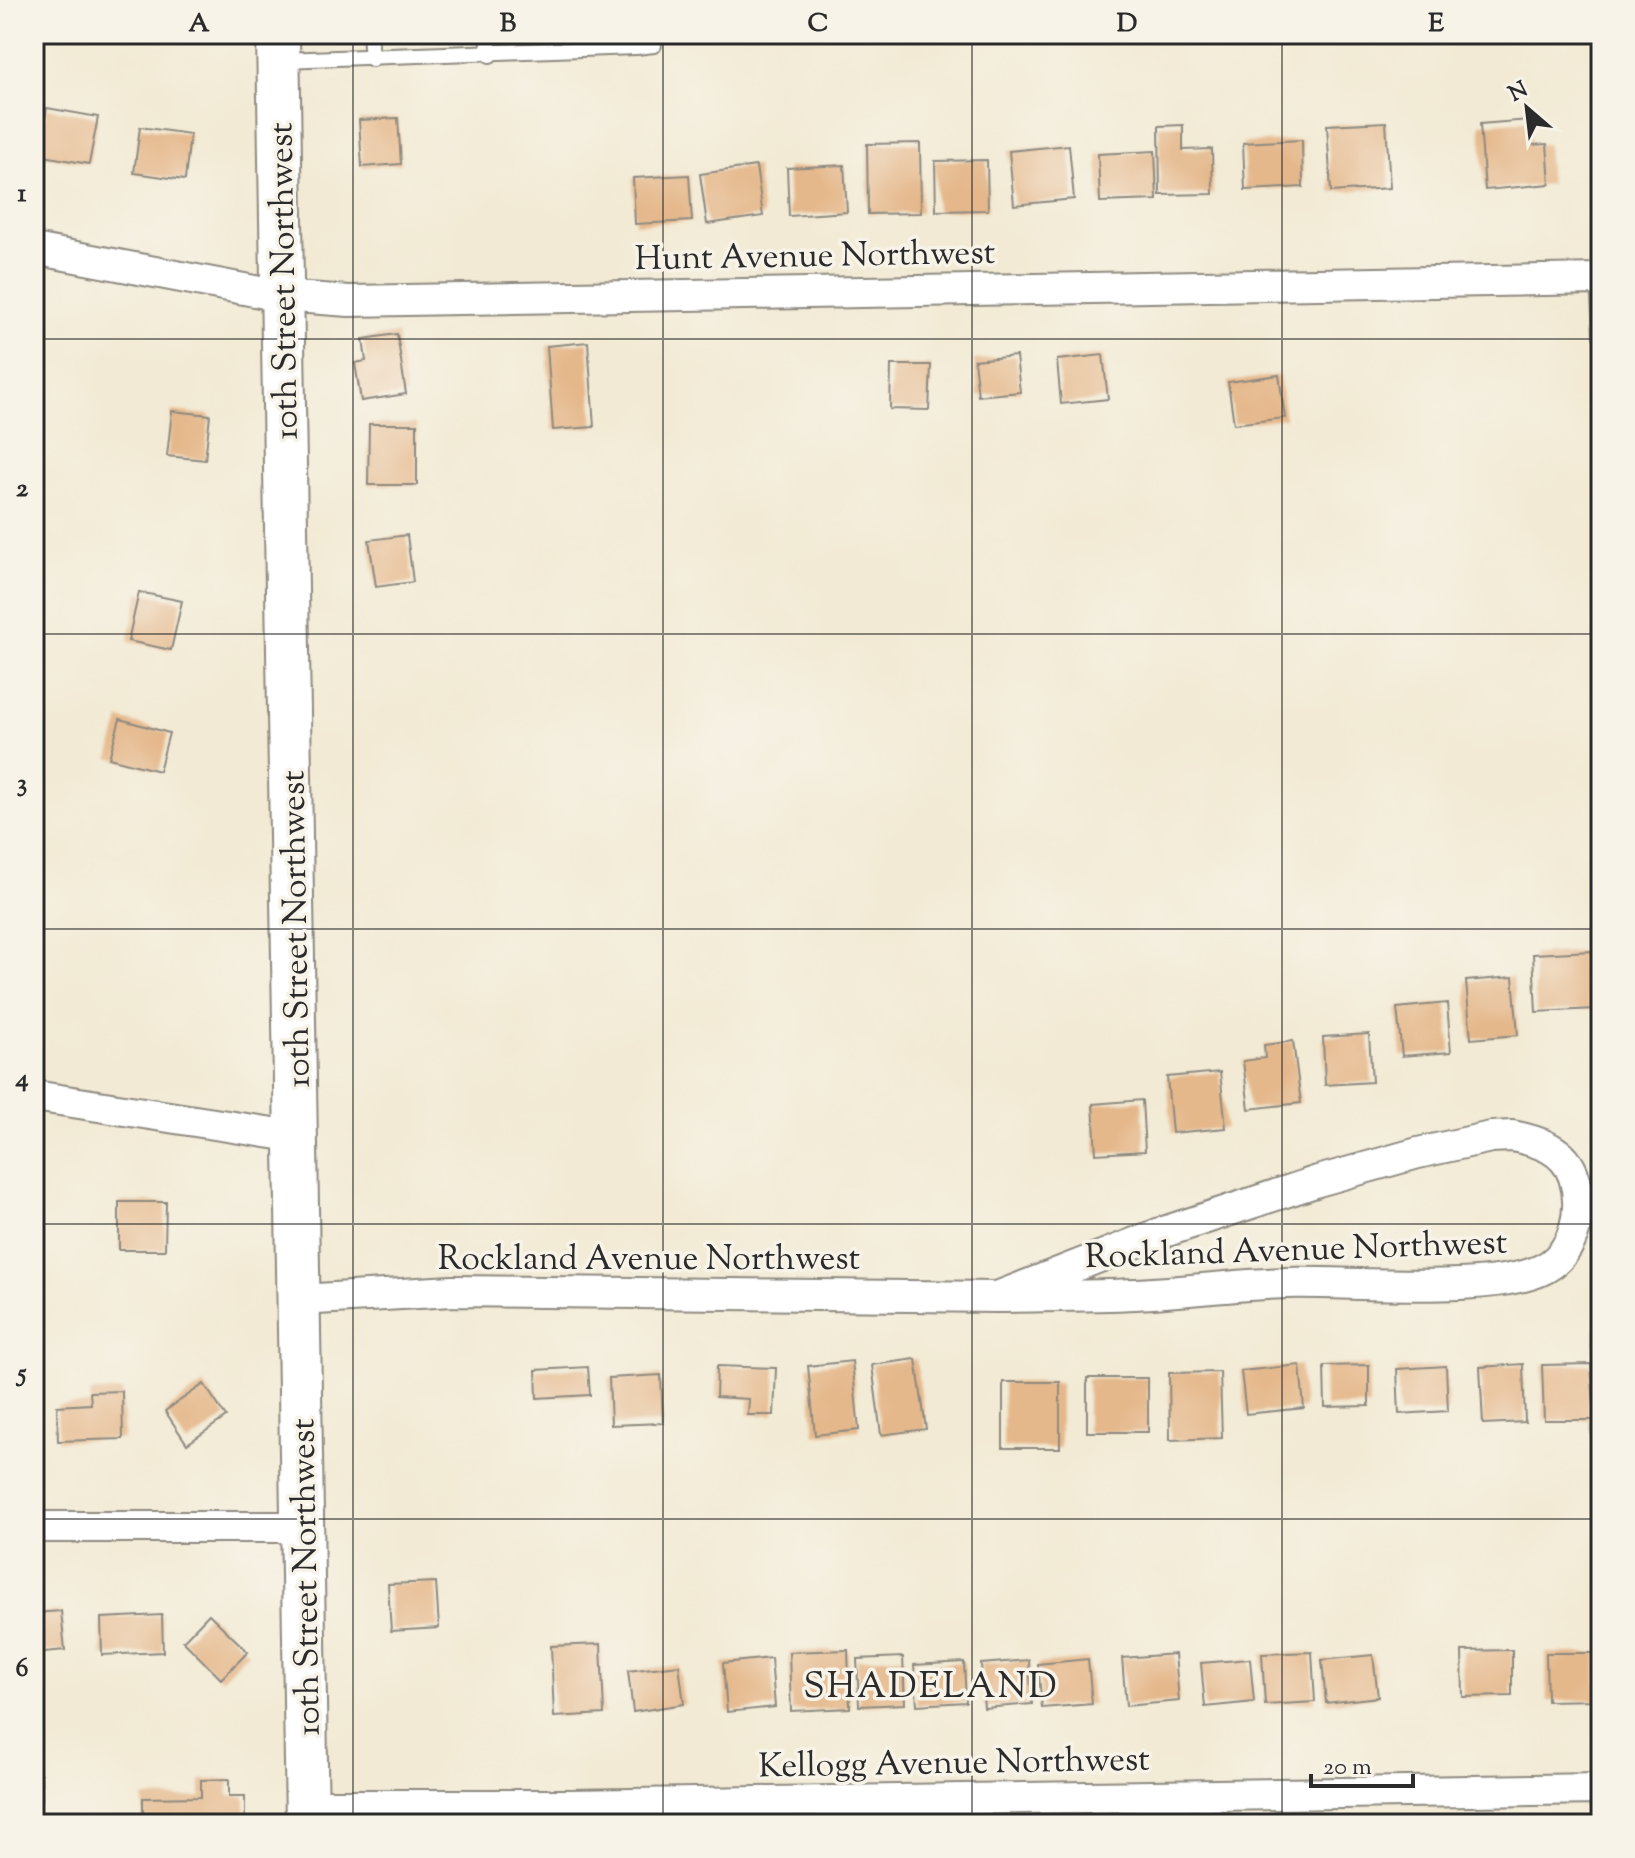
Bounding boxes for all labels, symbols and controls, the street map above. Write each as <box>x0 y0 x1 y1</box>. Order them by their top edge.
text: A <box>188 6 210 43</box>
text: B <box>500 6 517 43</box>
text: C <box>808 6 828 43</box>
text: D <box>1117 6 1137 43</box>
text: E <box>1428 6 1444 43</box>
north arrow <box>1487 68 1567 148</box>
text: N <box>1504 75 1535 111</box>
street label: 10th Street Northwest <box>258 121 313 440</box>
text: 1 <box>18 176 27 213</box>
street label: Hunt Avenue Northwest <box>634 230 996 285</box>
text: 2 <box>16 471 29 508</box>
text: 3 <box>17 766 27 803</box>
street label: 10th Street Northwest <box>270 769 325 1088</box>
text: 4 <box>14 1061 29 1098</box>
street label: Rockland Avenue Northwest <box>1084 1220 1508 1283</box>
street label: Rockland Avenue Northwest <box>438 1236 861 1285</box>
text: 5 <box>16 1356 27 1393</box>
street label: 10th Street Northwest <box>280 1417 335 1736</box>
text: 6 <box>16 1651 29 1688</box>
district label: SHADELAND <box>803 1662 1059 1714</box>
street label: Kellogg Avenue Northwest <box>758 1737 1151 1792</box>
scale bar <box>1311 1738 1413 1788</box>
text: 20 m <box>1323 1751 1372 1785</box>

